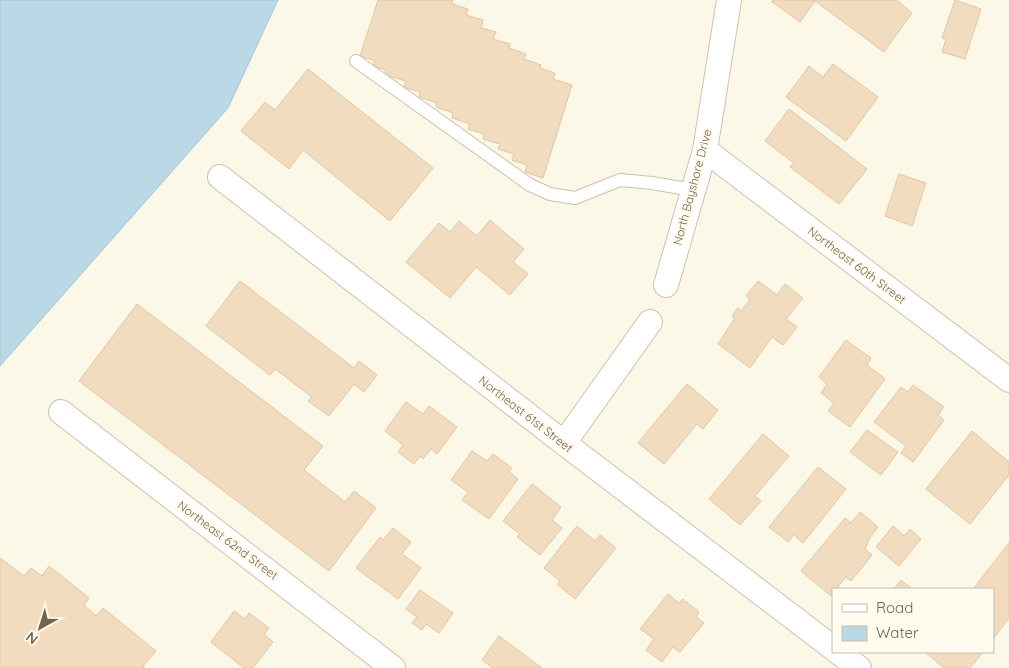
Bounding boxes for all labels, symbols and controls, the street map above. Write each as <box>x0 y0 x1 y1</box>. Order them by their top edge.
street label: North Bayshore Drive <box>669 127 715 247</box>
street label: Northeast 60th Street <box>805 223 909 307</box>
street label: Northeast 61st Street <box>476 373 576 455</box>
street label: Northeast 62nd Street <box>175 497 281 583</box>
legend <box>832 588 994 653</box>
text: Road <box>876 598 913 617</box>
north arrow <box>15 603 65 653</box>
text: Water <box>876 623 919 642</box>
text: N <box>22 628 41 648</box>

